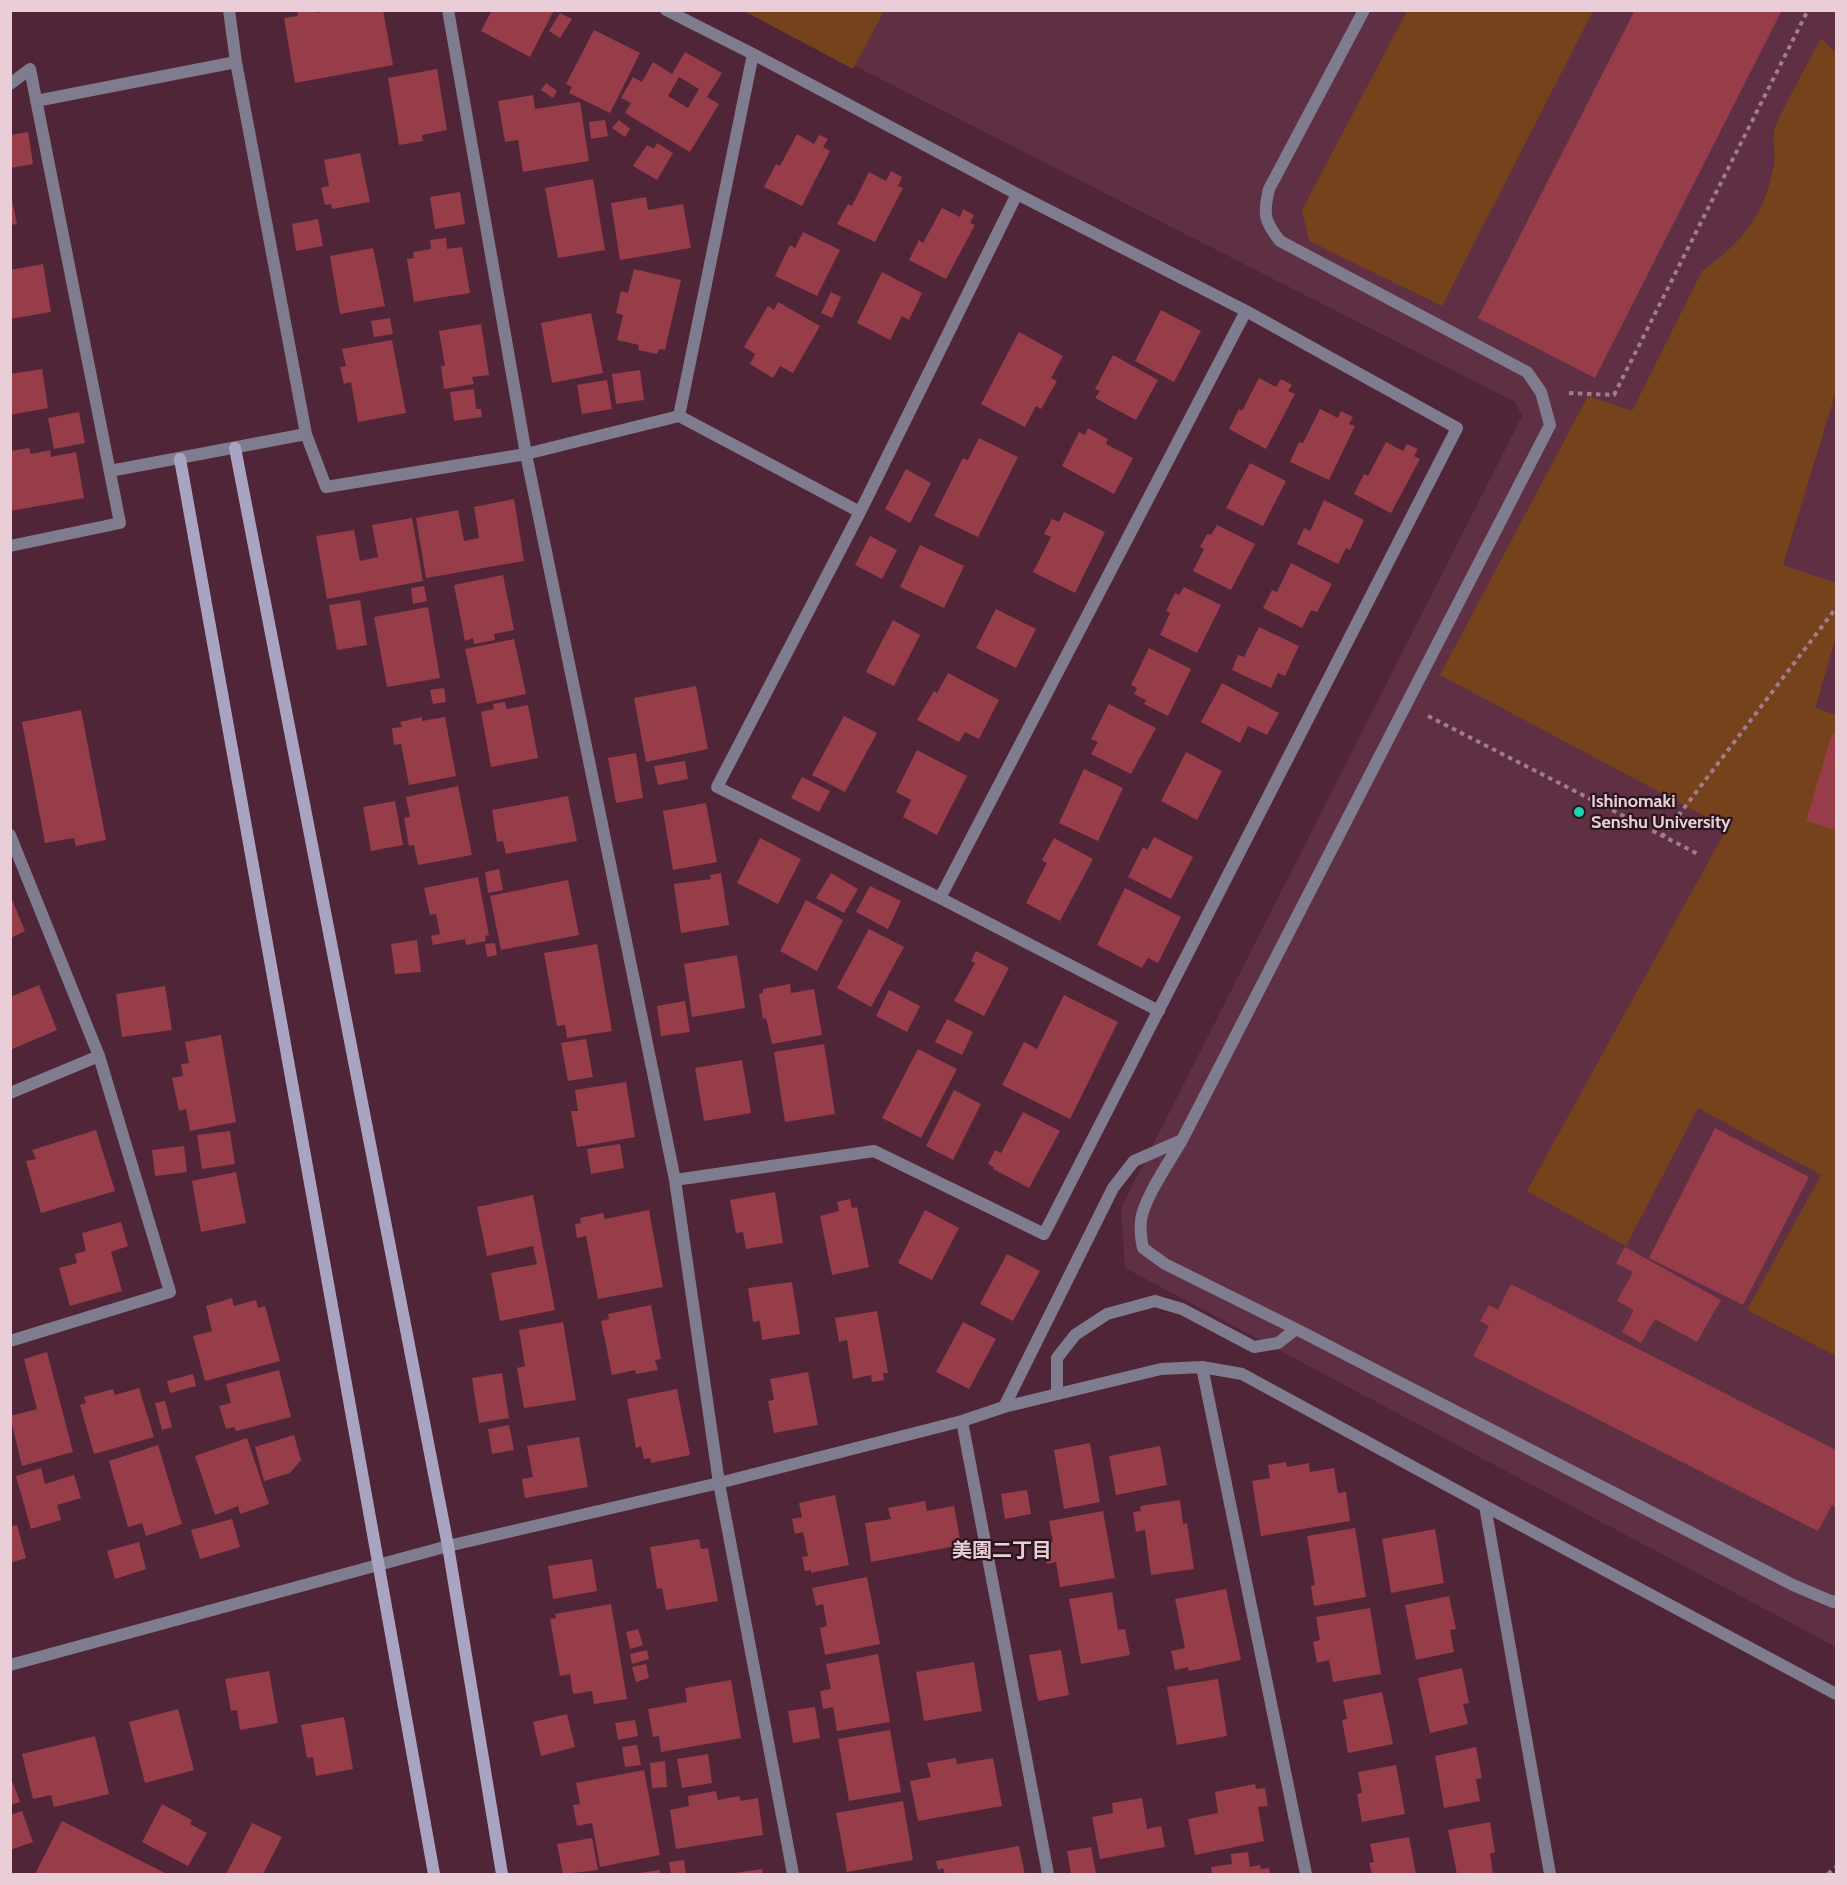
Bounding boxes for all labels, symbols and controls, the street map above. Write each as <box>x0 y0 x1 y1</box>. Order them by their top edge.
place label: Ishinomaki Senshu University <box>1591 791 1731 834</box>
marker: Ishinomaki Senshu University <box>1572 805 1586 819</box>
district label: 美園二丁目 <box>952 1539 1052 1563</box>

